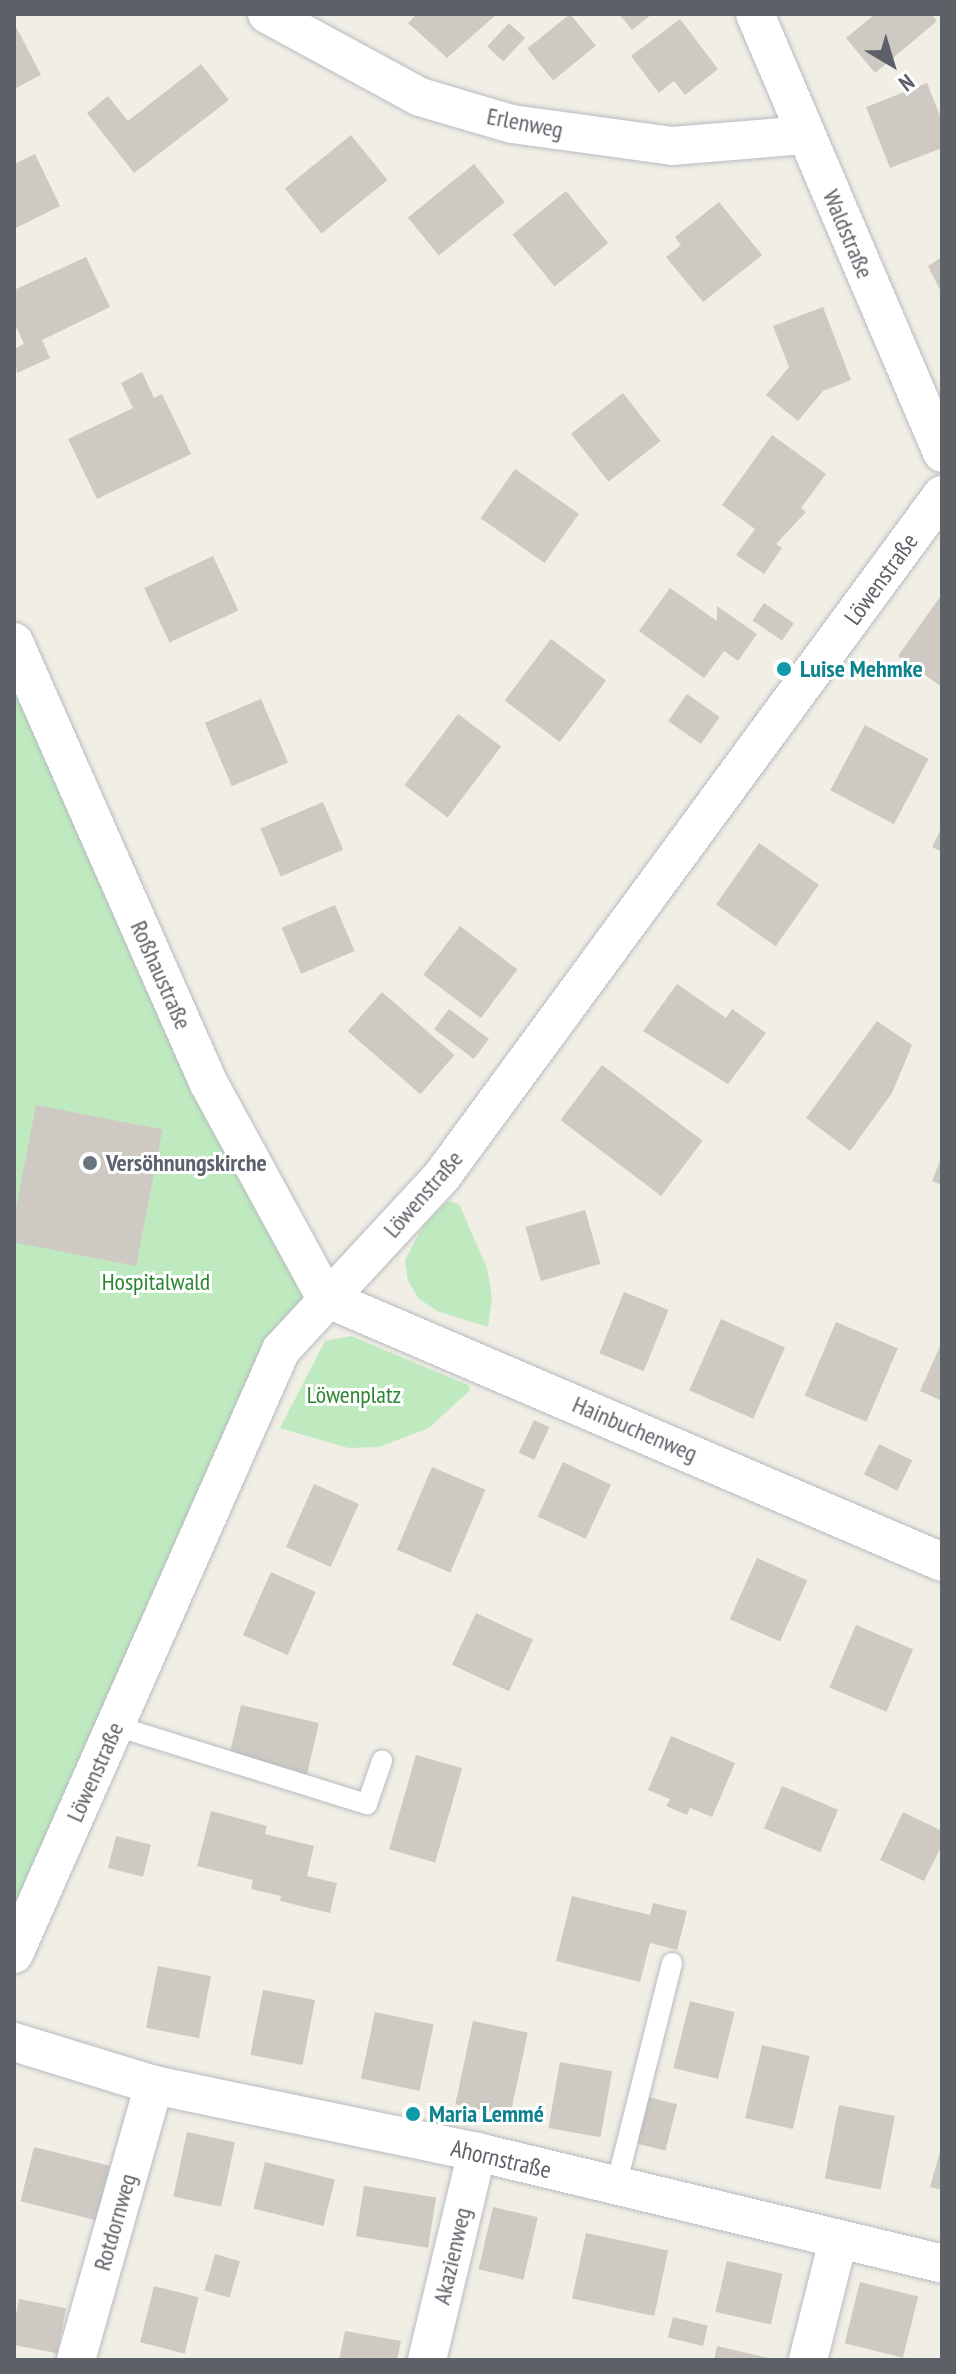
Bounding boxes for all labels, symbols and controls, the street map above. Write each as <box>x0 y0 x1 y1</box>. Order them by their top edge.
north arrow <box>852 24 932 104</box>
text: N <box>893 68 920 98</box>
street label: Erlenweg <box>484 102 566 144</box>
street label: Waldstraße <box>816 185 880 283</box>
street label: Löwenstraße <box>838 528 924 630</box>
place label: Luise Mehmke <box>800 655 923 683</box>
marker: Luise Mehmke <box>775 660 793 678</box>
street label: Roßhaustraße <box>124 916 198 1034</box>
street label: Löwenstraße <box>377 1145 469 1243</box>
place label: Versöhnungskirche <box>106 1149 267 1177</box>
marker: Versöhnungskirche <box>81 1154 99 1172</box>
park label: Hospitalwald <box>102 1268 210 1296</box>
park label: Löwenplatz <box>307 1381 401 1409</box>
street label: Hainbuchenweg <box>568 1390 702 1468</box>
street label: Löwenstraße <box>60 1718 130 1826</box>
place label: Maria Lemmé <box>429 2100 544 2128</box>
marker: Maria Lemmé <box>404 2105 422 2123</box>
street label: Ahornstraße <box>448 2134 554 2184</box>
street label: Rotdornweg <box>87 2170 143 2274</box>
street label: Akazienweg <box>427 2205 477 2307</box>

